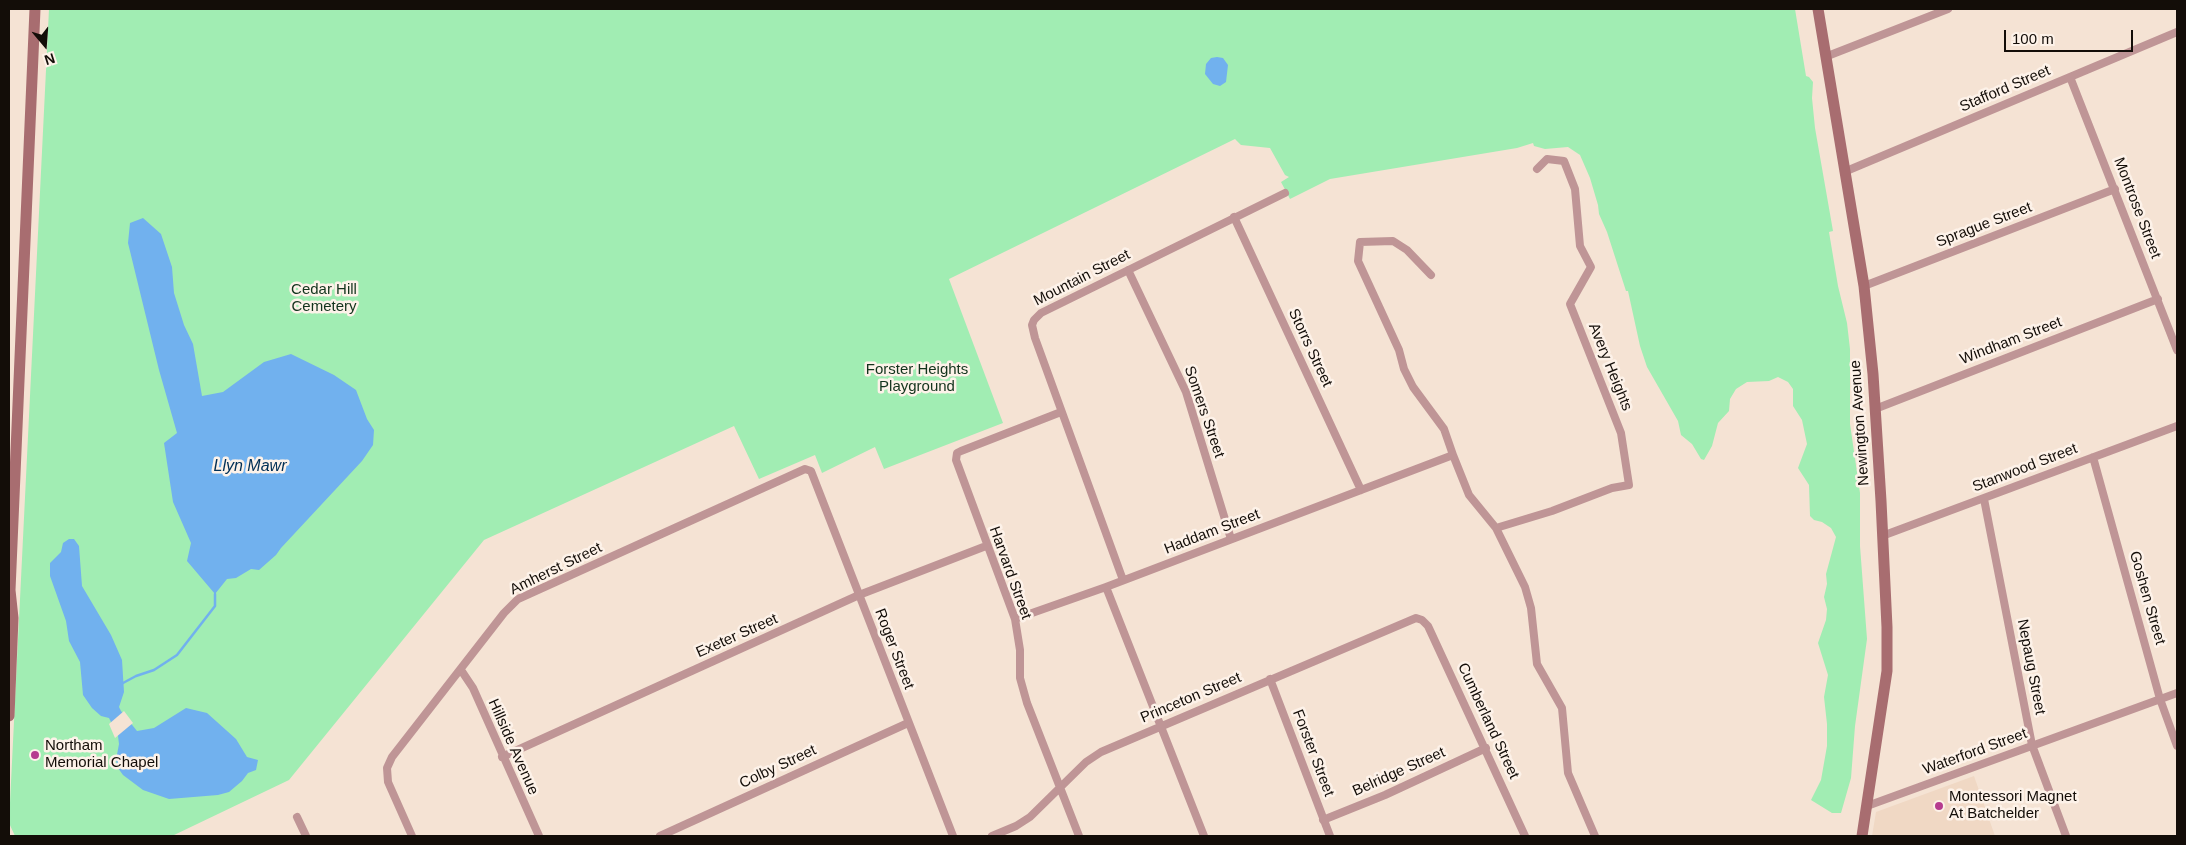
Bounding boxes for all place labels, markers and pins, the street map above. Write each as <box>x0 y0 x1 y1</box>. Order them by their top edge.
place label: Northam Memorial Chapel <box>45 737 158 772</box>
marker: Northam Memorial Chapel <box>29 749 41 761</box>
place label: Montessori Magnet At Batchelder <box>1949 788 2077 823</box>
marker: Montessori Magnet At Batchelder <box>1933 800 1945 812</box>

